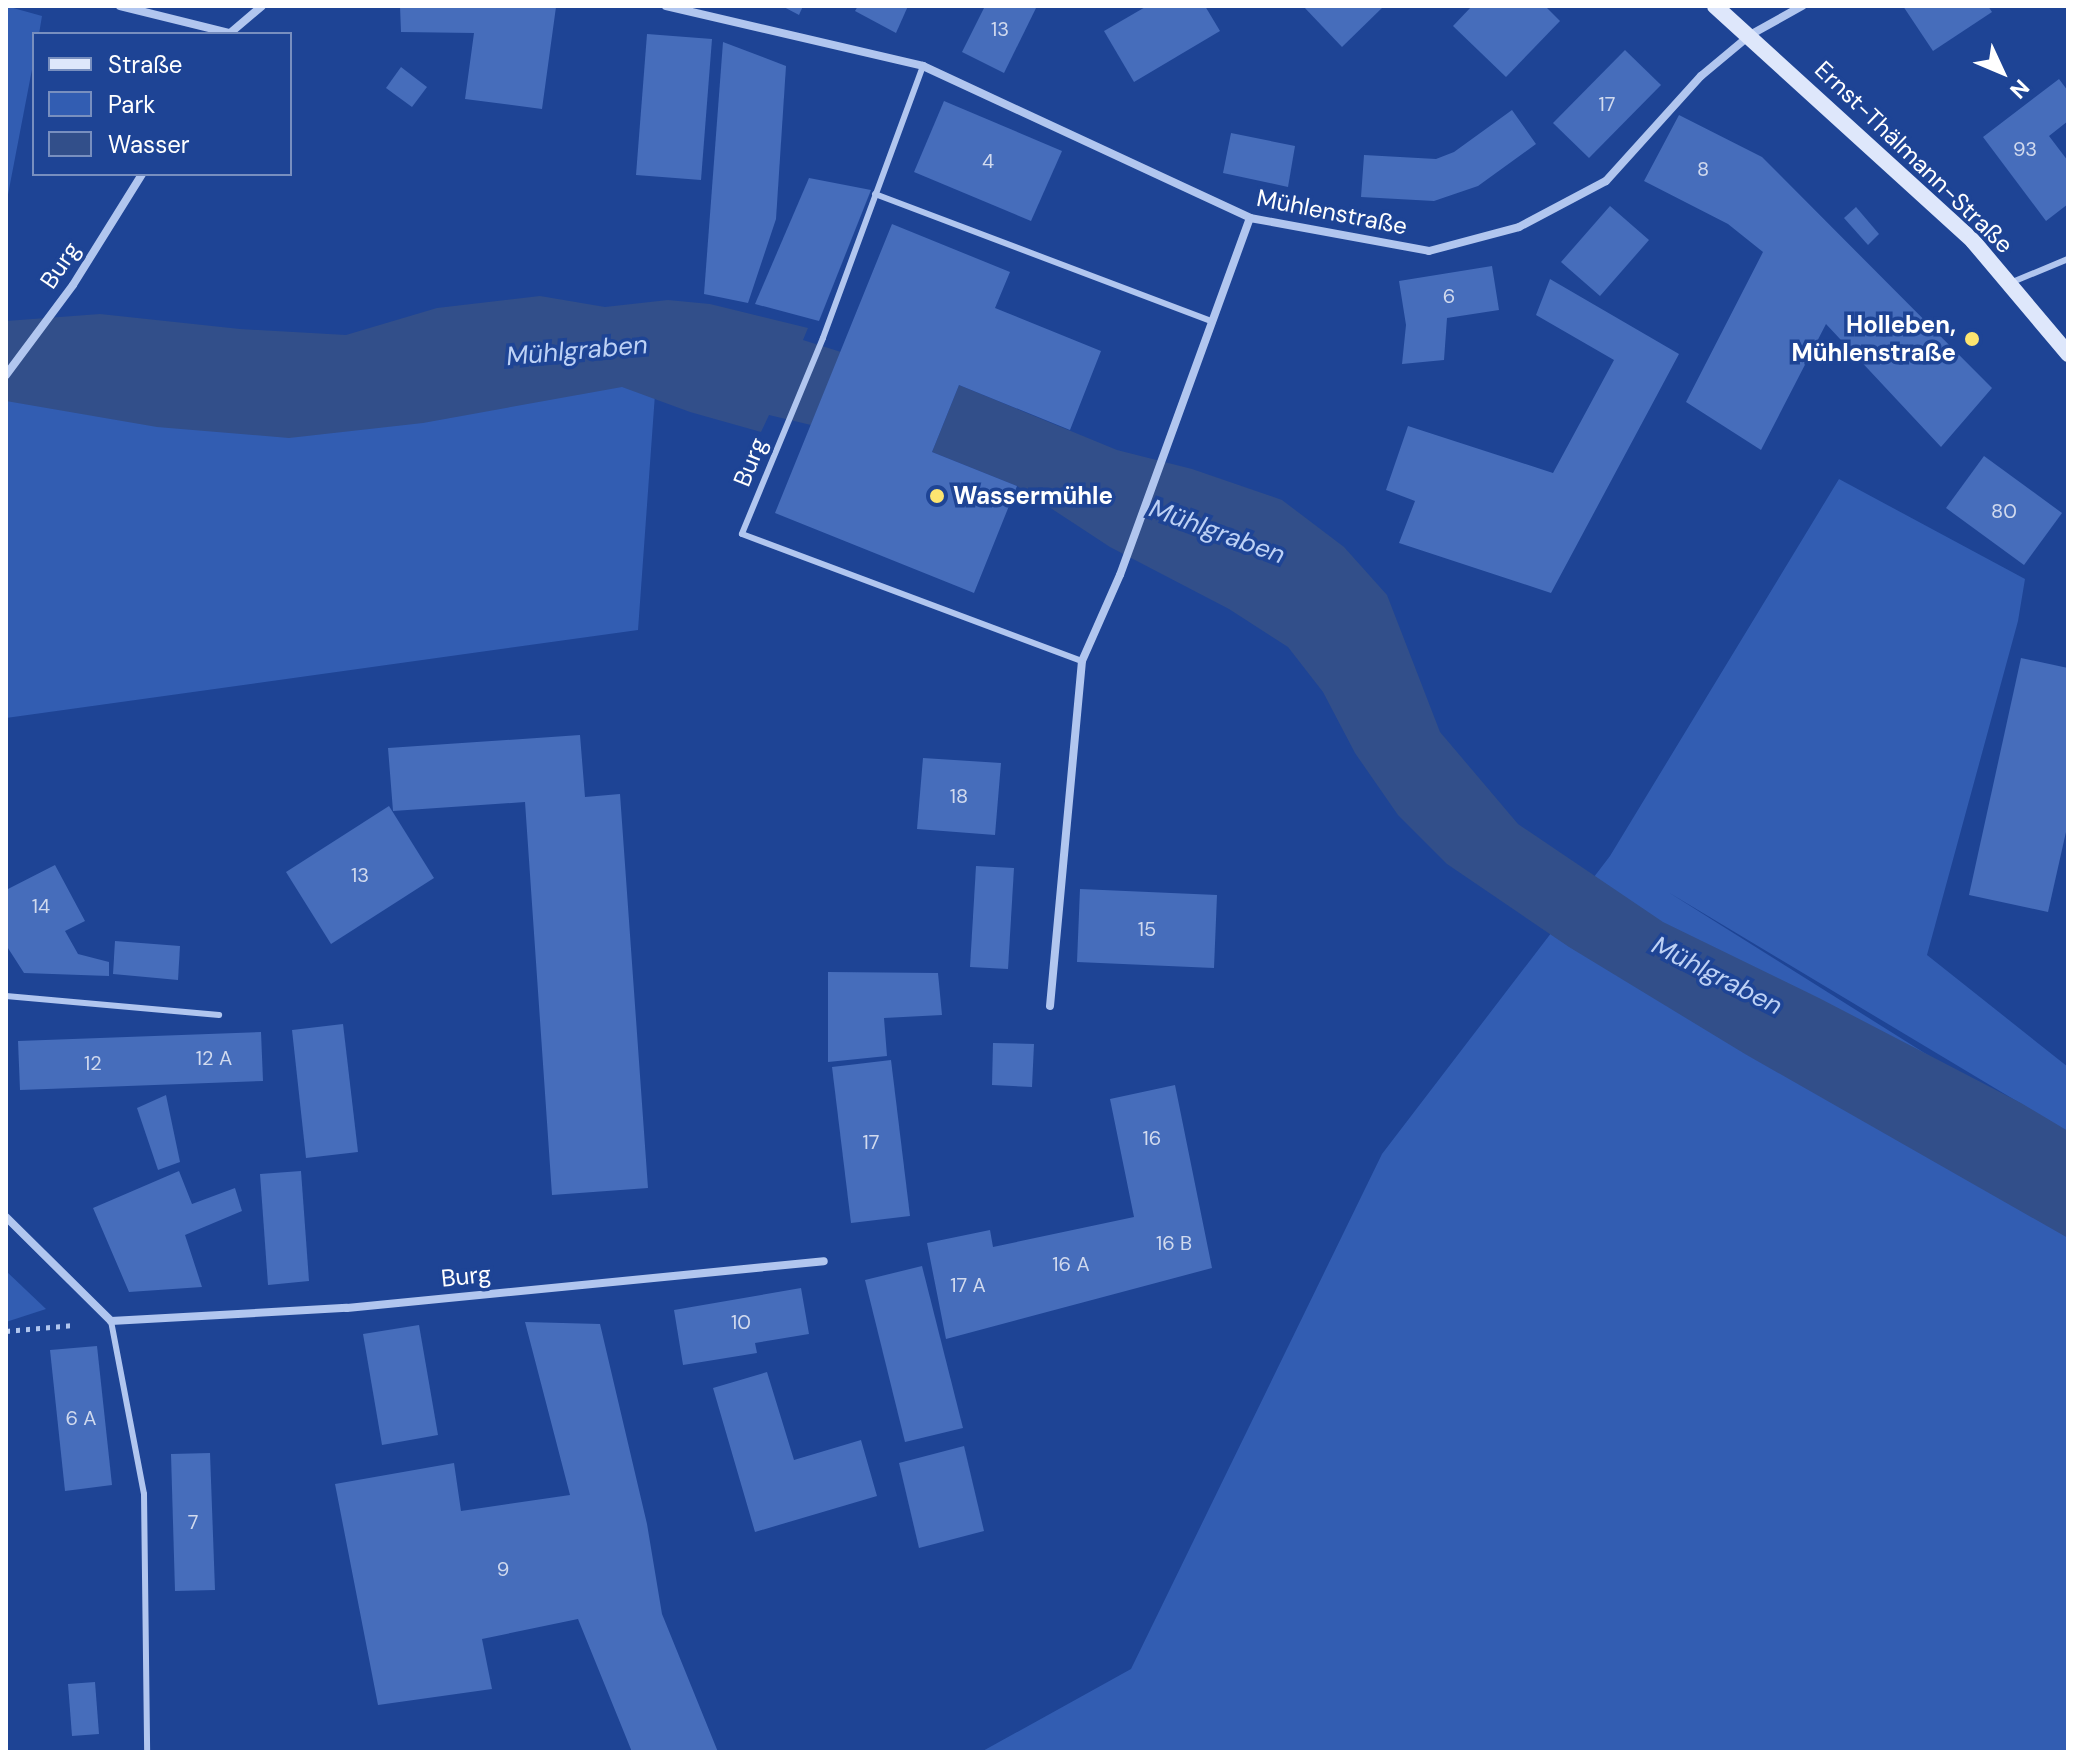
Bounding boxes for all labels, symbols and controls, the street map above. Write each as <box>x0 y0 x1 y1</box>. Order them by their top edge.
house number: 13 <box>991 17 1009 41</box>
legend <box>32 32 292 176</box>
north arrow <box>1962 32 2042 112</box>
text: Straße <box>108 49 182 80</box>
street label: Ernst-Thälmann-Straße <box>1809 55 2019 259</box>
text: N <box>2004 73 2036 105</box>
text: Park <box>108 89 155 120</box>
house number: 17 <box>1599 92 1615 116</box>
text: Wasser <box>108 129 190 160</box>
house number: 93 <box>2013 137 2037 161</box>
house number: 4 <box>982 149 994 173</box>
house number: 8 <box>1697 157 1709 181</box>
street label: Mühlenstraße <box>1254 183 1410 241</box>
street label: Burg <box>34 236 86 294</box>
house number: 6 <box>1443 284 1455 308</box>
place label: Holleben, Mühlenstraße <box>1791 311 1956 367</box>
water label: Mühlgraben <box>505 329 649 373</box>
marker: Holleben, Mühlenstraße <box>1963 330 1981 348</box>
street label: Burg <box>727 433 773 491</box>
place label: Wassermühle <box>953 482 1113 510</box>
marker: Wassermühle <box>928 487 946 505</box>
water label: Mühlgraben <box>1145 493 1289 571</box>
house number: 80 <box>1991 499 2017 523</box>
house number: 18 <box>950 784 968 808</box>
house number: 13 <box>351 863 369 887</box>
house number: 14 <box>32 894 50 918</box>
house number: 15 <box>1138 917 1156 941</box>
water label: Mühlgraben <box>1647 930 1787 1022</box>
house number: 12 A <box>196 1046 232 1070</box>
house number: 12 <box>84 1051 102 1075</box>
house number: 16 <box>1143 1126 1161 1150</box>
house number: 17 <box>863 1130 879 1154</box>
house number: 16 B <box>1156 1231 1192 1255</box>
house number: 16 A <box>1052 1252 1090 1276</box>
street label: Burg <box>440 1259 492 1293</box>
house number: 17 A <box>950 1273 986 1297</box>
house number: 10 <box>731 1310 751 1334</box>
house number: 6 A <box>65 1406 97 1430</box>
house number: 7 <box>188 1510 198 1534</box>
house number: 9 <box>497 1557 509 1581</box>

